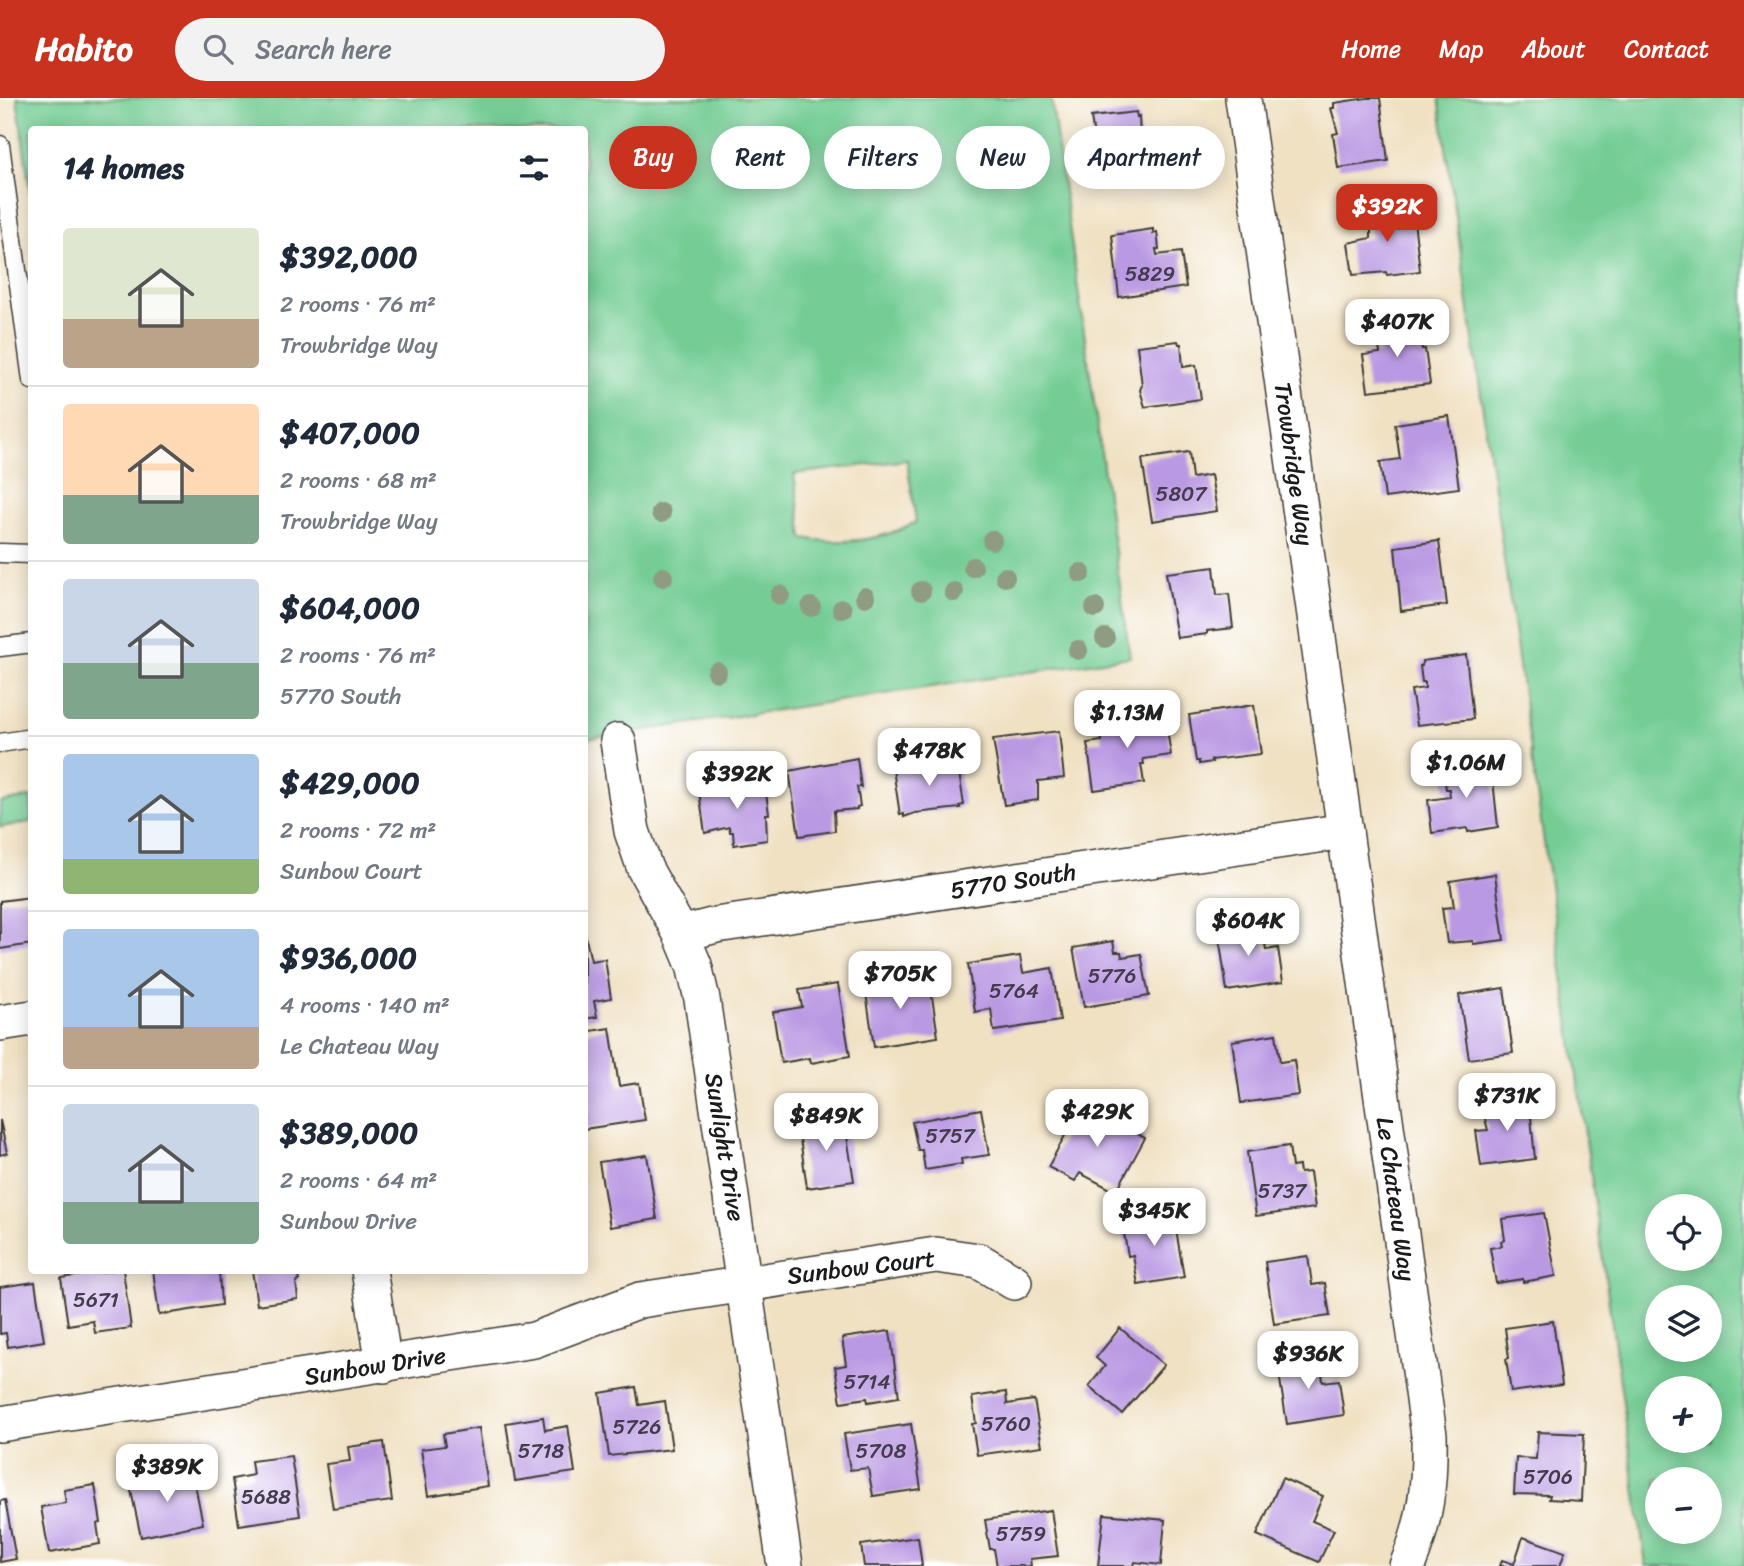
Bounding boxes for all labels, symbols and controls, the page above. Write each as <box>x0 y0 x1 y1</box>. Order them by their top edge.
search box <box>175 18 665 81</box>
text: Habito <box>35 20 133 78</box>
text: Search here <box>255 26 392 72</box>
text: Home <box>1341 28 1401 70</box>
text: Map <box>1439 28 1483 70</box>
text: About <box>1521 28 1586 70</box>
text: Contact <box>1624 28 1709 70</box>
icon: search <box>199 30 237 68</box>
chip: Buy <box>609 126 697 189</box>
chip: Rent <box>711 126 810 189</box>
chip: Filters <box>824 126 942 189</box>
chip: New <box>956 126 1050 189</box>
chip: Apartment <box>1064 126 1225 189</box>
text: 14 homes <box>63 141 184 195</box>
icon: filters <box>515 149 553 187</box>
pin: $392K <box>1338 184 1436 244</box>
text: $392K <box>1352 186 1422 227</box>
text: $392,000 <box>280 230 417 284</box>
house number: 5829 <box>1125 255 1175 293</box>
icon: home <box>119 256 203 340</box>
text: 2 rooms · 76 m² <box>280 284 436 325</box>
pin: $407K <box>1348 300 1446 359</box>
text: $407K <box>1361 301 1433 342</box>
text: Trowbridge Way <box>280 325 438 366</box>
street label: Trowbridge Way <box>1262 380 1326 549</box>
text: $407,000 <box>280 406 420 460</box>
icon: home <box>119 432 203 516</box>
text: 2 rooms · 68 m² <box>280 460 437 501</box>
house number: 5807 <box>1156 475 1208 513</box>
text: Trowbridge Way <box>280 501 438 542</box>
text: $604,000 <box>280 581 420 635</box>
icon: home <box>119 607 203 691</box>
text: 2 rooms · 76 m² <box>280 635 436 676</box>
text: 5770 South <box>280 676 401 717</box>
pin: $1.13M <box>1070 690 1184 750</box>
text: $1.13M <box>1090 692 1164 733</box>
pin: $478K <box>880 728 978 788</box>
text: $478K <box>894 730 964 771</box>
pin: $1.06M <box>1409 740 1523 800</box>
text: $1.06M <box>1427 742 1505 783</box>
pin: $392K <box>688 752 786 811</box>
text: $392K <box>702 753 772 794</box>
text: $429,000 <box>280 756 420 810</box>
icon: home <box>119 782 203 866</box>
text: 2 rooms · 72 m² <box>280 810 436 851</box>
street label: 5770 South <box>947 850 1079 912</box>
text: Sunbow Court <box>280 851 423 892</box>
pin: $604K <box>1199 898 1297 958</box>
text: $604K <box>1212 900 1284 941</box>
text: $936,000 <box>280 931 417 985</box>
pin: $705K <box>851 951 949 1011</box>
text: $705K <box>864 953 936 994</box>
icon: home <box>119 957 203 1041</box>
house number: 5776 <box>1088 957 1136 995</box>
house number: 5764 <box>989 972 1039 1010</box>
text: 4 rooms · 140 m² <box>280 985 450 1026</box>
text: Le Chateau Way <box>280 1026 439 1067</box>
street label: Sunlight Drive <box>693 1070 757 1224</box>
pin: $731K <box>1458 1074 1556 1133</box>
text: $731K <box>1474 1075 1540 1116</box>
pin: $429K <box>1048 1090 1146 1149</box>
text: $429K <box>1061 1091 1133 1132</box>
pin: $849K <box>777 1094 875 1153</box>
text: $849K <box>790 1095 862 1136</box>
text: $389,000 <box>280 1106 418 1160</box>
street label: Le Chateau Way <box>1364 1114 1428 1284</box>
house number: 5757 <box>925 1117 977 1155</box>
icon: home <box>119 1132 203 1216</box>
text: 2 rooms · 64 m² <box>280 1160 437 1201</box>
house number: 5737 <box>1258 1172 1308 1210</box>
pin: $345K <box>1105 1188 1203 1248</box>
text: $345K <box>1119 1190 1189 1231</box>
map controls <box>1645 1194 1722 1544</box>
button: locate <box>1645 1194 1722 1271</box>
text: Sunbow Drive <box>280 1201 417 1242</box>
street label: Sunbow Court <box>785 1237 937 1297</box>
house number: 5671 <box>73 1281 119 1319</box>
button: layers <box>1645 1285 1722 1362</box>
pin: $936K <box>1259 1332 1357 1391</box>
text: $936K <box>1273 1333 1343 1374</box>
street label: Sunbow Drive <box>301 1334 449 1398</box>
house number: 5714 <box>844 1363 890 1401</box>
button: + <box>1645 1376 1722 1453</box>
house number: 5760 <box>981 1405 1031 1443</box>
house number: 5726 <box>613 1408 661 1446</box>
house number: 5718 <box>518 1432 565 1470</box>
house number: 5708 <box>856 1432 907 1470</box>
pin: $389K <box>118 1444 216 1504</box>
text: $389K <box>132 1446 202 1487</box>
house number: 5706 <box>1523 1458 1573 1496</box>
button: − <box>1645 1467 1722 1544</box>
house number: 5688 <box>241 1478 291 1516</box>
house number: 5759 <box>996 1515 1046 1553</box>

